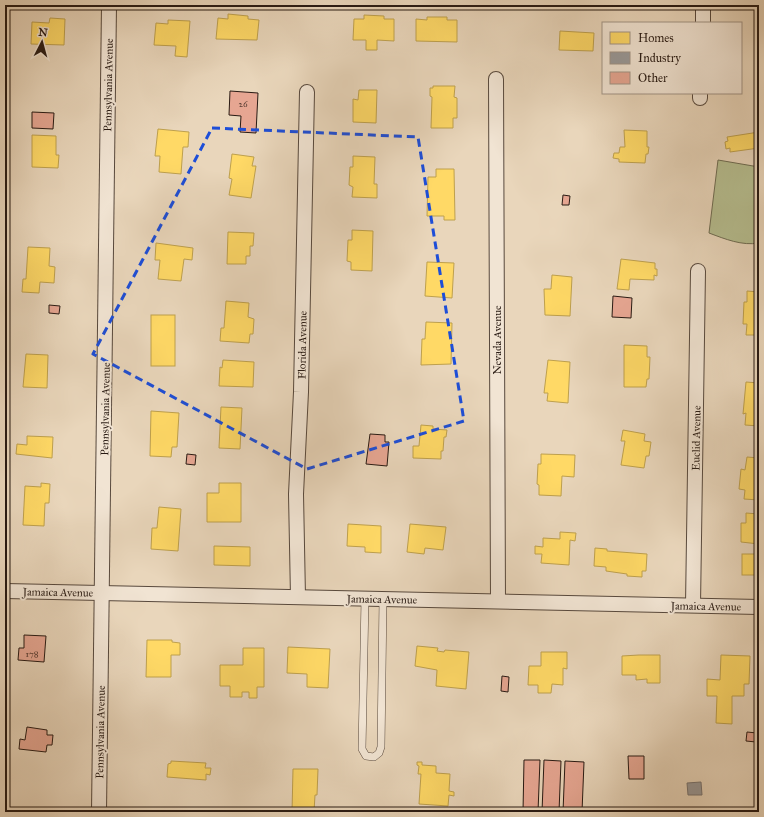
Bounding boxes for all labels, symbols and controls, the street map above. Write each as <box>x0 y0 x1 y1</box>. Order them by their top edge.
north arrow <box>22 22 62 62</box>
legend <box>602 22 742 94</box>
text: N <box>38 26 49 40</box>
text: Homes <box>638 31 674 45</box>
street label: Pennsylvania Avenue <box>101 38 116 132</box>
text: Industry <box>638 51 681 65</box>
text: Other <box>638 71 668 85</box>
house number: 26 <box>238 98 248 109</box>
street label: Nevada Avenue <box>491 305 504 375</box>
street label: Florida Avenue <box>295 310 310 379</box>
street label: Pennsylvania Avenue <box>98 362 113 456</box>
street label: Euclid Avenue <box>689 405 704 471</box>
street label: Jamaica Avenue <box>22 585 94 601</box>
street label: Jamaica Avenue <box>346 592 418 608</box>
street label: Jamaica Avenue <box>670 599 742 615</box>
house number: 178 <box>25 648 39 659</box>
street label: Pennsylvania Avenue <box>93 685 108 779</box>

